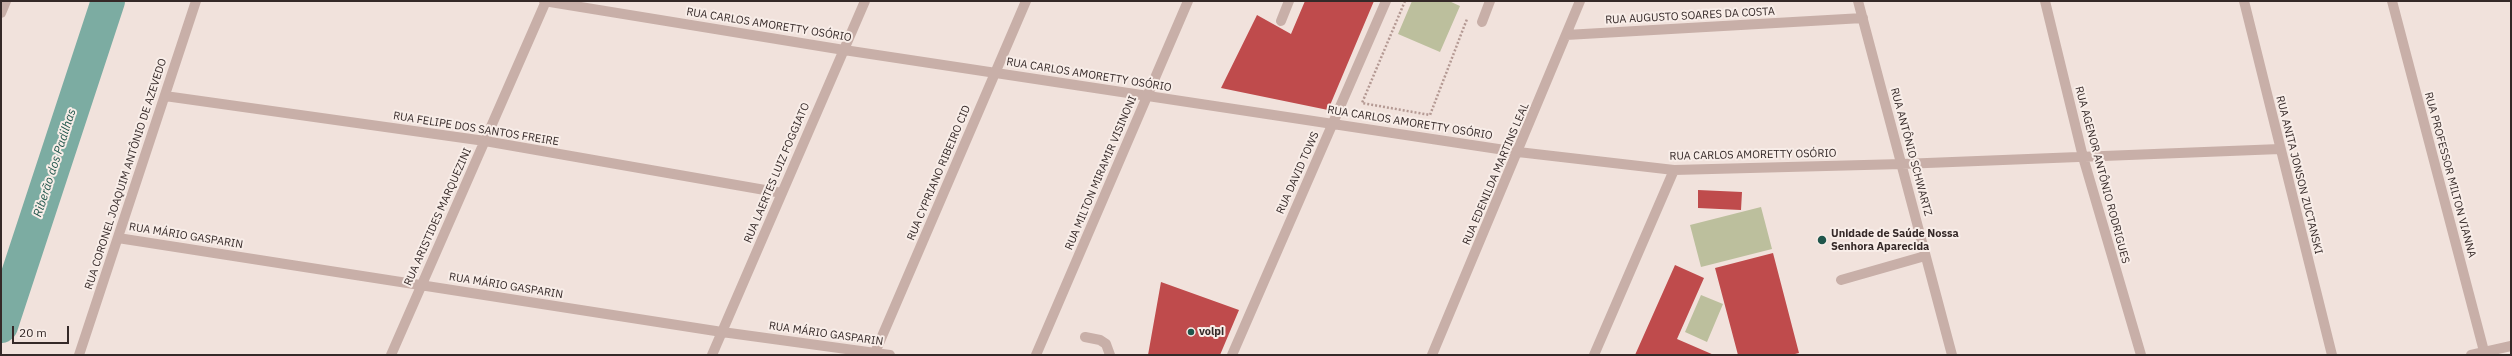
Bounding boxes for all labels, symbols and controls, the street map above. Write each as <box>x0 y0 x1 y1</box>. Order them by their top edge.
street label: RUA CARLOS AMORETTY OSÓRIO <box>685 5 853 45</box>
street label: RUA AUGUSTO SOARES DA COSTA <box>1605 5 1775 27</box>
street label: RUA CARLOS AMORETTY OSÓRIO <box>1005 55 1173 95</box>
street label: RUA CORONEL JOAQUIM ANTÔNIO DE AZEVEDO <box>82 57 170 291</box>
street label: RUA AGENOR ANTÔNIO RODRIGUES <box>2072 85 2132 265</box>
street label: RUA ANTÔNIO SCHWARTZ <box>1887 86 1935 218</box>
street label: RUA PROFESSOR MILTON VIANNA <box>2421 91 2479 259</box>
street label: RUA MILTON MIRAMIR VISINONI <box>1062 94 1140 252</box>
street label: RUA ANITA JONSON ZUCTANSKI <box>2273 94 2325 256</box>
street label: RUA LAERTES LUIZ FOGGIATO <box>741 101 813 245</box>
street label: RUA EDENILDA MARTINS LEAL <box>1460 101 1532 247</box>
street label: RUA CYPRIANO RIBEIRO CID <box>904 103 974 243</box>
street label: RUA CARLOS AMORETTY OSÓRIO <box>1326 103 1494 143</box>
water label: Riberão dos Padilhas <box>31 107 79 219</box>
street label: RUA FELIPE DOS SANTOS FREIRE <box>392 109 560 149</box>
street label: RUA DAVID TOWS <box>1274 130 1322 216</box>
street label: RUA ARISTIDES MARQUEZINI <box>402 146 474 288</box>
street label: RUA CARLOS AMORETTY OSÓRIO <box>1669 147 1837 163</box>
street label: RUA MÁRIO GASPARIN <box>128 220 244 252</box>
place label: Unidade de Saúde Nossa Senhora Aparecida <box>1831 227 1959 253</box>
marker: Unidade de Saúde Nossa Senhora Aparecida <box>1816 234 1828 246</box>
street label: RUA MÁRIO GASPARIN <box>448 270 564 302</box>
scale bar <box>14 318 71 344</box>
street label: RUA MÁRIO GASPARIN <box>768 319 884 349</box>
text: 20 m <box>19 325 47 340</box>
place label: volpi <box>1199 325 1224 339</box>
marker: volpi <box>1186 327 1196 337</box>

